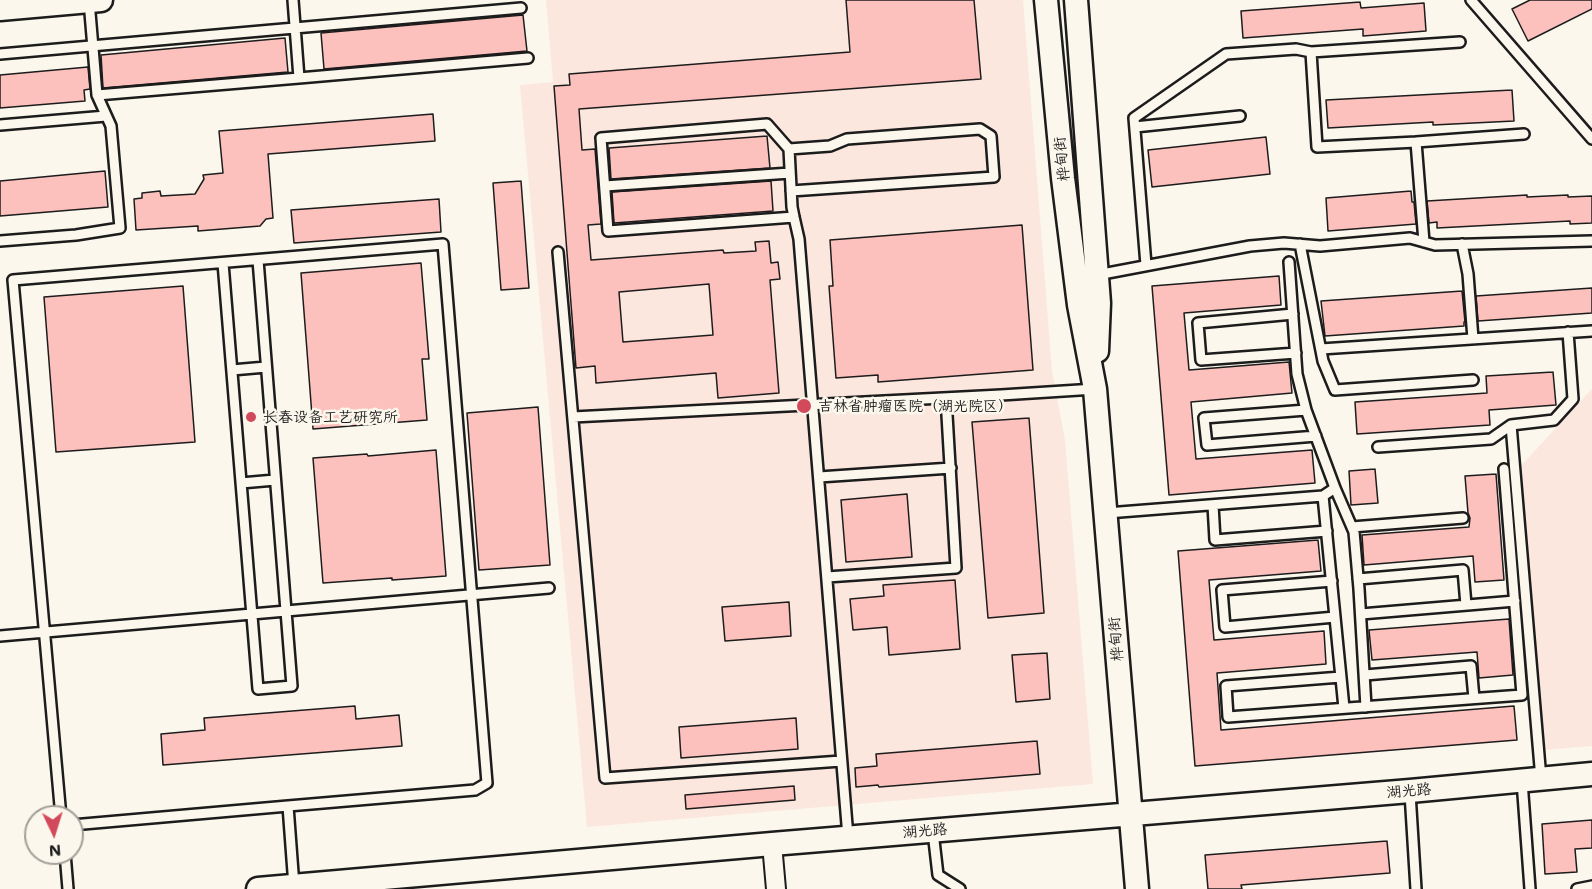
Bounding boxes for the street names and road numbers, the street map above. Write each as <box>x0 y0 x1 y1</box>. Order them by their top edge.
street label: 桦甸街 <box>1051 136 1073 182</box>
street label: 桦甸街 <box>1105 616 1127 662</box>
street label: 湖光路 <box>1386 780 1432 802</box>
street label: 湖光路 <box>902 820 948 842</box>

